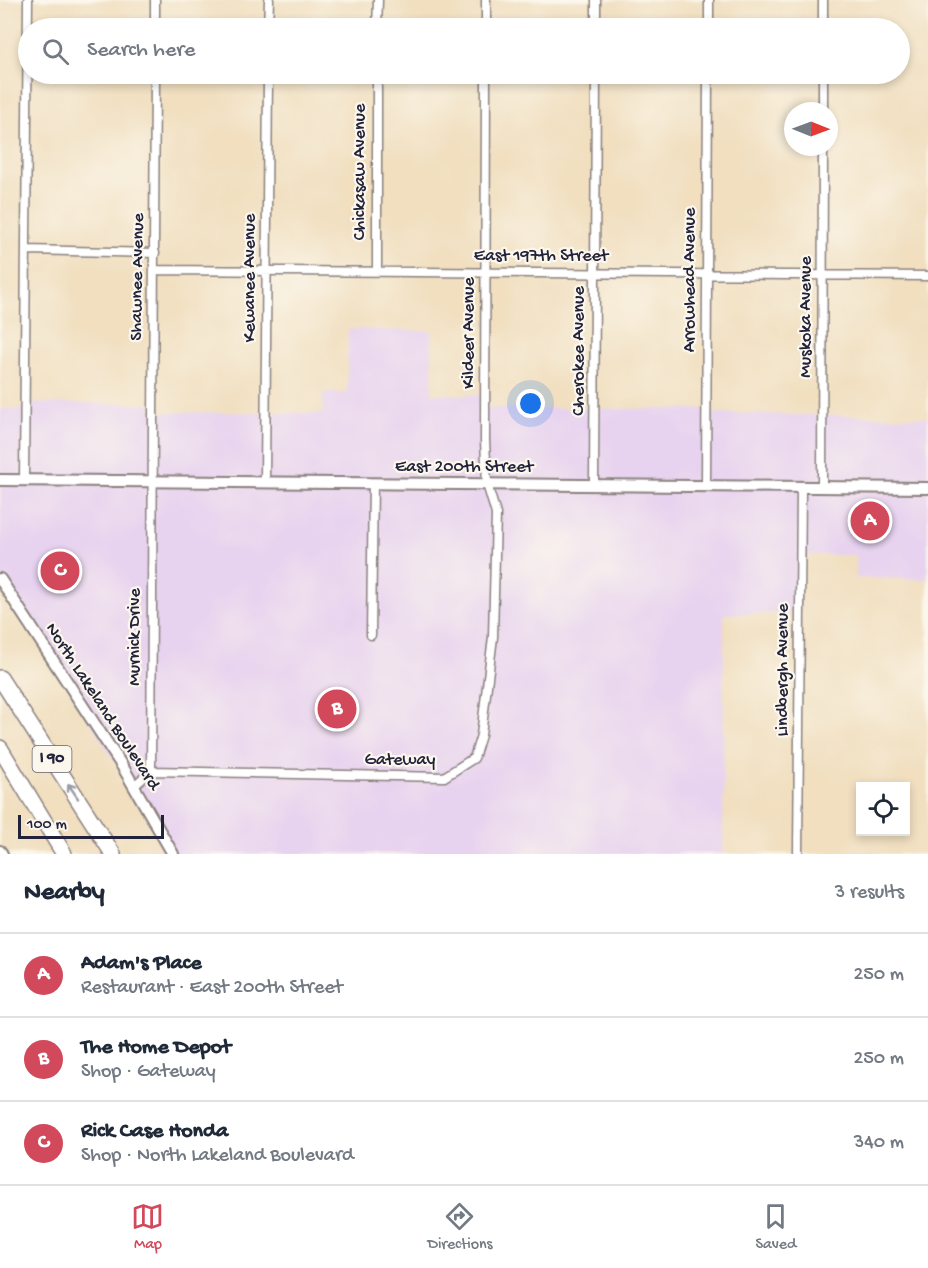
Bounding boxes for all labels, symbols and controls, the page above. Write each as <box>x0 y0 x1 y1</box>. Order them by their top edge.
search box <box>18 18 910 84</box>
icon: search <box>39 35 72 68</box>
text: Search here <box>87 38 195 64</box>
north arrow <box>784 102 838 156</box>
street label: Chickasaw Avenue <box>350 103 371 240</box>
street label: Arrowhead Avenue <box>680 207 701 352</box>
street label: Shawnee Avenue <box>126 212 150 341</box>
street label: Kewanee Avenue <box>240 213 261 342</box>
street label: East 197th Street <box>474 246 610 267</box>
street label: Muskoka Avenue <box>796 256 817 378</box>
street label: Kildeer Avenue <box>459 276 480 389</box>
street label: Cherokee Avenue <box>569 286 590 416</box>
your location <box>516 389 545 418</box>
street label: East 200th Street <box>395 457 535 478</box>
pin: A <box>850 498 890 544</box>
pin: C <box>40 548 80 594</box>
street label: Murnick Drive <box>125 588 146 686</box>
street label: Lindbergh Avenue <box>773 603 794 737</box>
street label: North Lakeland Boulevard <box>40 619 165 796</box>
pin: B <box>318 686 356 732</box>
road number: I 90 <box>32 746 72 772</box>
street label: Gateway <box>365 750 436 771</box>
map controls <box>856 782 910 836</box>
button: locate <box>856 782 910 836</box>
one-way arrow <box>67 783 80 800</box>
scale bar <box>18 812 164 840</box>
text: 100 m <box>27 816 67 835</box>
text: Nearby <box>24 878 105 909</box>
text: 3 results <box>835 882 904 905</box>
text: Adam's Place <box>81 951 202 977</box>
text: A <box>38 964 49 987</box>
text: 250 m <box>853 964 904 987</box>
text: Restaurant · East 200th Street <box>81 977 343 1000</box>
text: The Home Depot <box>81 1035 231 1061</box>
text: B <box>38 1048 49 1071</box>
text: 250 m <box>853 1048 904 1071</box>
text: Shop · Gateway <box>81 1061 216 1084</box>
text: Rick Case Honda <box>81 1119 228 1145</box>
text: C <box>38 1132 49 1155</box>
text: 340 m <box>854 1132 904 1155</box>
text: Shop · North Lakeland Boulevard <box>81 1145 354 1168</box>
tab: Map <box>131 1200 164 1255</box>
tab: Directions <box>427 1200 493 1255</box>
tab: Saved <box>755 1200 796 1255</box>

